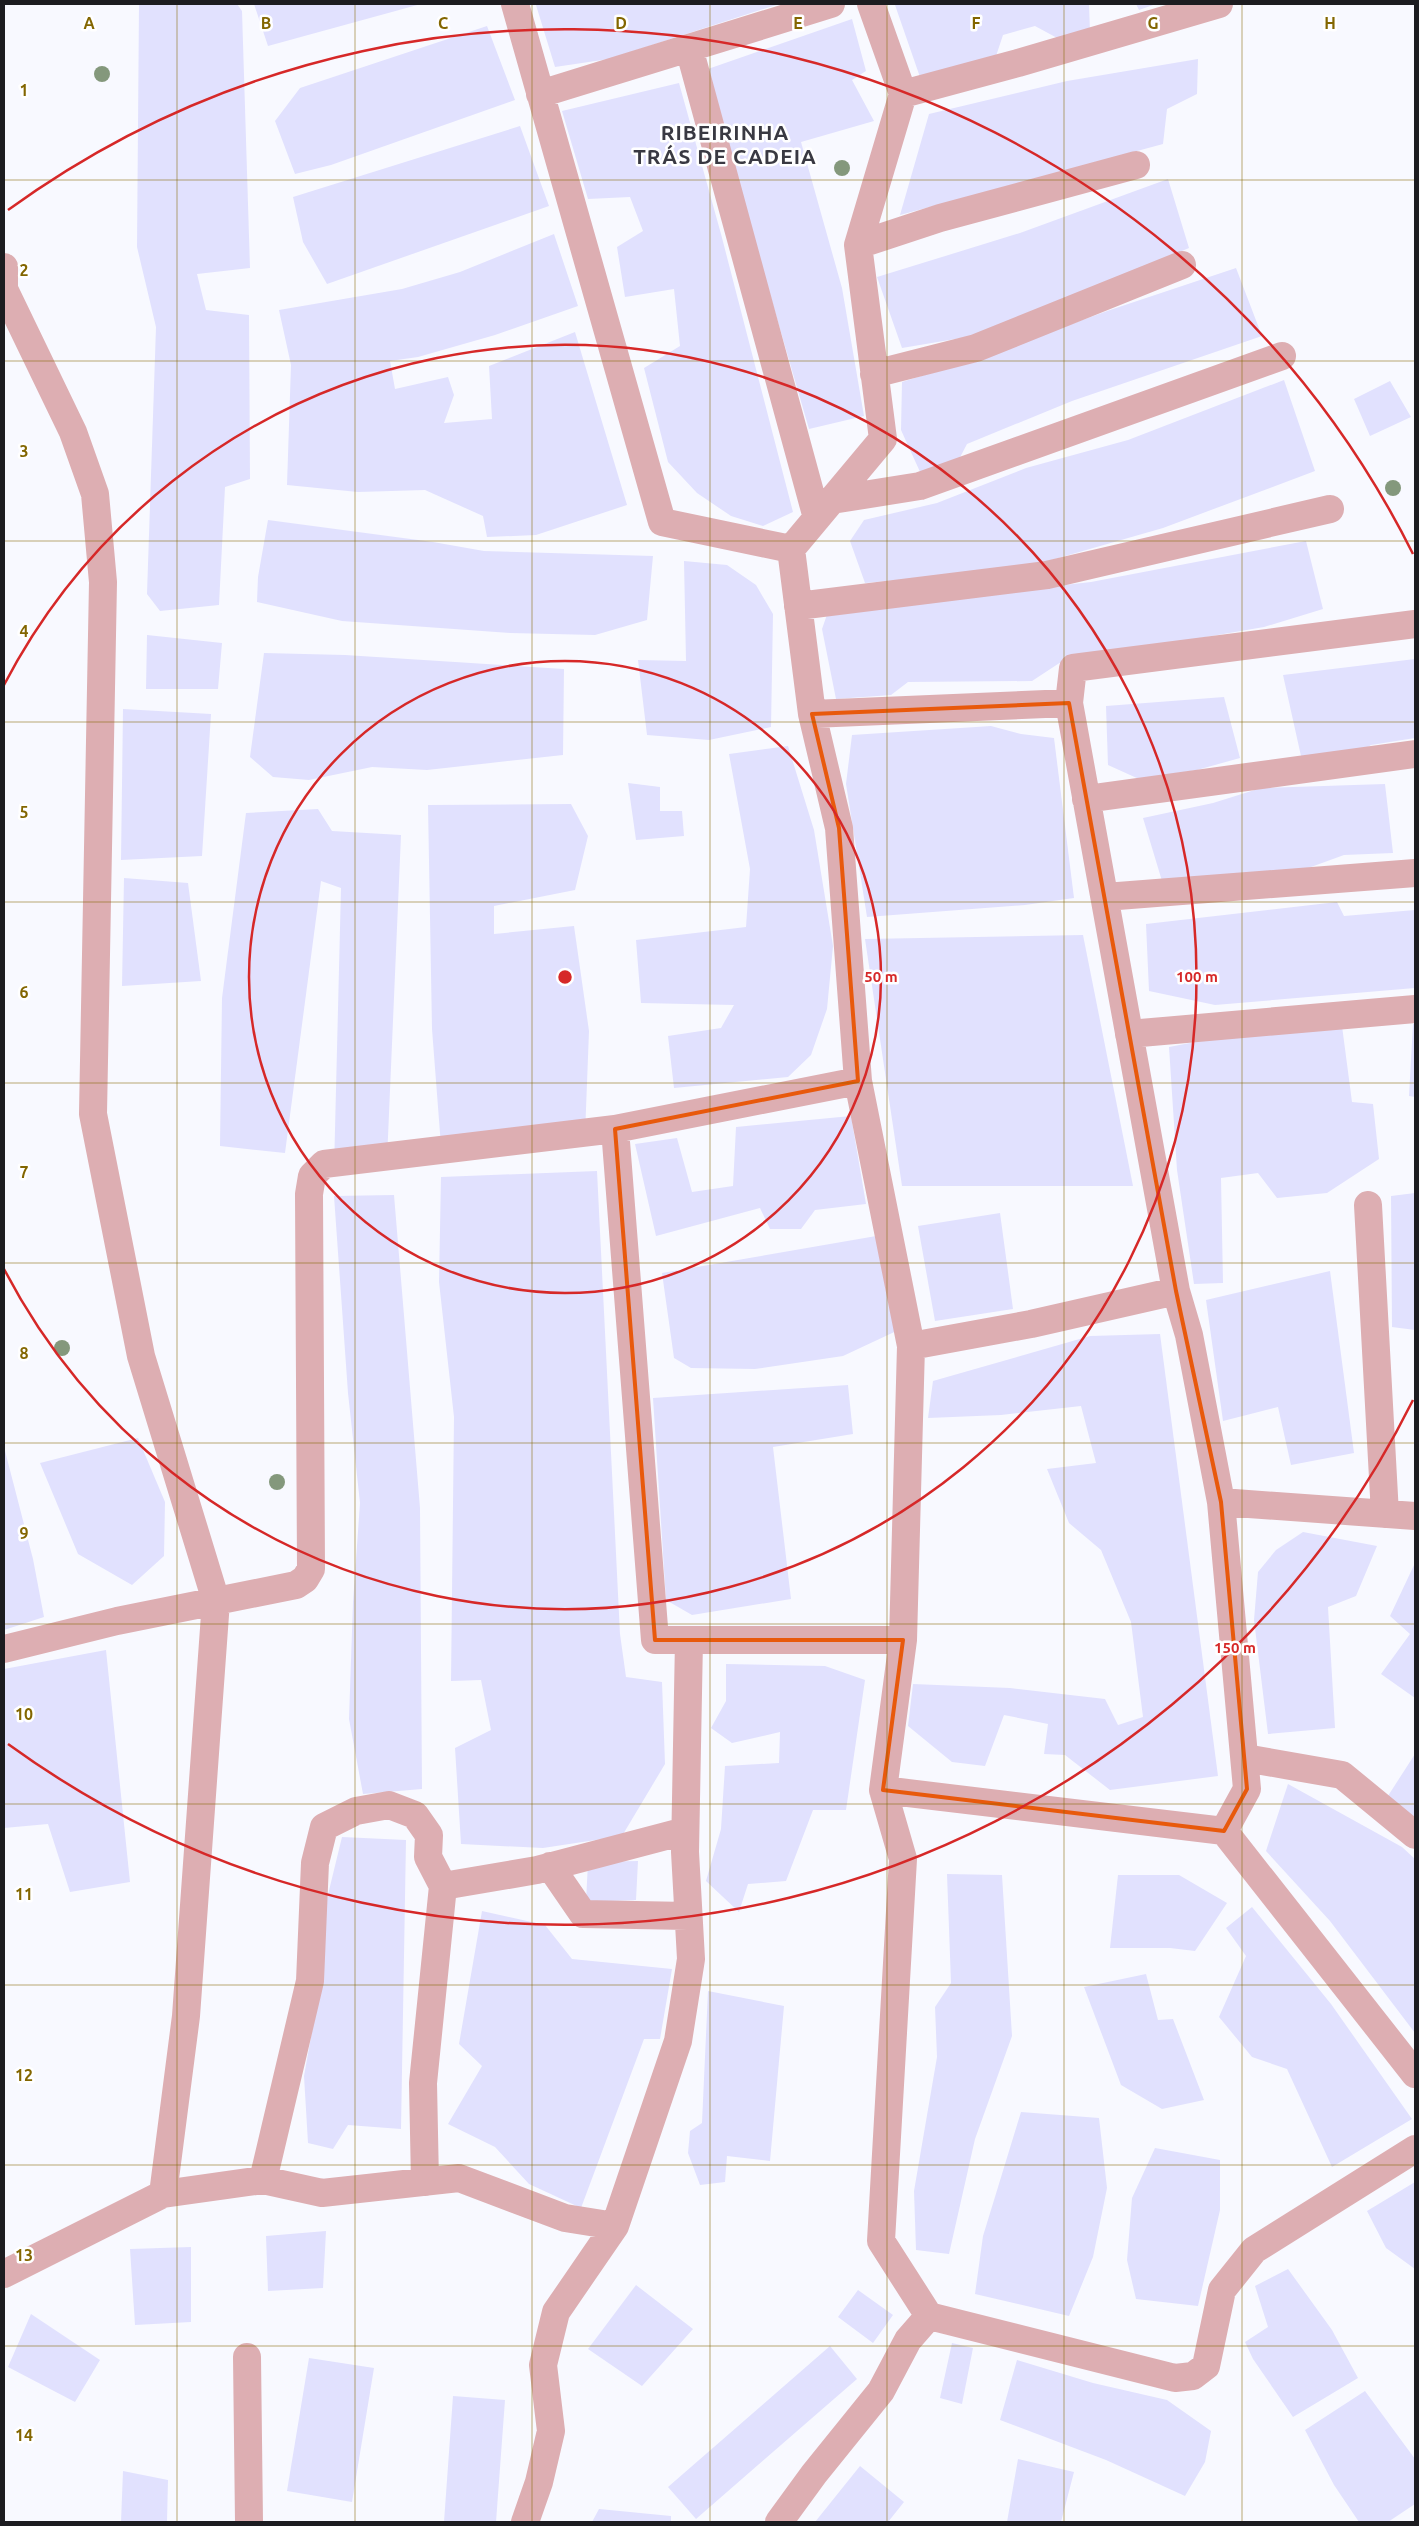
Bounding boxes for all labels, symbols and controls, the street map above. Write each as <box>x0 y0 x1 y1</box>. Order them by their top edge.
text: A <box>83 14 95 32</box>
text: B <box>261 14 271 32</box>
text: C <box>438 14 448 32</box>
text: D <box>615 14 627 32</box>
text: E <box>793 14 803 32</box>
text: F <box>972 14 981 32</box>
text: G <box>1147 14 1159 32</box>
text: H <box>1324 14 1336 32</box>
text: 1 <box>19 81 29 99</box>
district label: RIBEIRINHA TRÁS DE CADEIA <box>633 120 817 168</box>
text: 2 <box>19 261 29 279</box>
text: 3 <box>19 442 29 460</box>
text: 4 <box>19 622 29 640</box>
text: 5 <box>19 803 29 821</box>
centre of rings <box>556 968 574 986</box>
text: 50 m <box>864 968 898 985</box>
text: 100 m <box>1176 968 1218 985</box>
text: 6 <box>19 983 29 1001</box>
text: 7 <box>19 1163 29 1181</box>
text: 8 <box>19 1344 29 1362</box>
text: 9 <box>19 1524 29 1542</box>
text: 150 m <box>1214 1639 1256 1656</box>
text: 10 <box>15 1705 33 1723</box>
text: 11 <box>15 1885 33 1903</box>
text: 12 <box>15 2066 33 2084</box>
text: 13 <box>15 2246 33 2264</box>
text: 14 <box>15 2426 33 2444</box>

